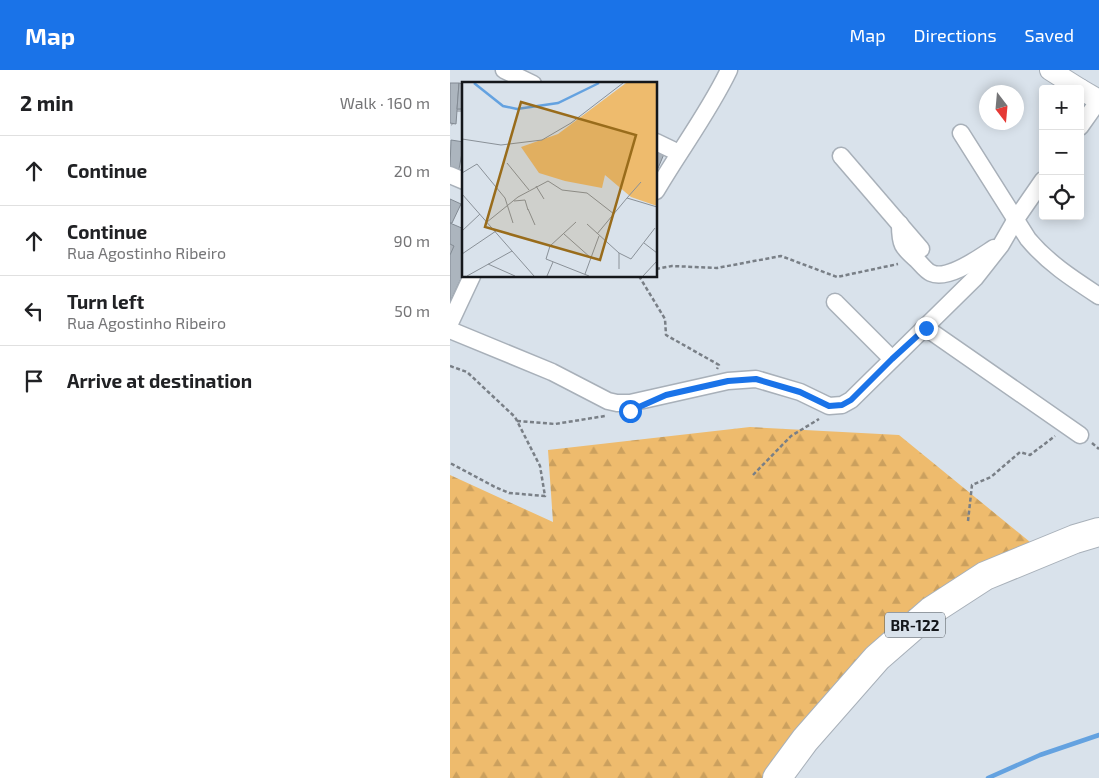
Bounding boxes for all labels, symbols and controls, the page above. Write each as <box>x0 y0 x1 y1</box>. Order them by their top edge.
text: Map <box>25 21 75 50</box>
text: Map <box>849 24 886 46</box>
text: Directions <box>914 24 997 46</box>
text: Saved <box>1025 24 1074 46</box>
inset map <box>462 82 658 278</box>
north arrow <box>979 85 1024 130</box>
map controls <box>1039 85 1084 220</box>
button: + <box>1039 85 1084 130</box>
text: 2 min <box>20 90 74 115</box>
text: Walk · 160 m <box>340 93 430 112</box>
button: − <box>1039 130 1084 175</box>
icon: ahead <box>20 157 48 185</box>
text: Continue <box>67 159 147 182</box>
text: 20 m <box>394 161 430 180</box>
button: locate <box>1039 175 1084 220</box>
text: Continue <box>67 220 147 243</box>
icon: ahead <box>20 227 48 255</box>
text: 90 m <box>394 231 430 250</box>
text: Rua Agostinho Ribeiro <box>67 243 226 262</box>
text: Turn left <box>67 290 144 313</box>
icon: left <box>20 297 48 325</box>
text: 50 m <box>394 301 430 320</box>
text: Rua Agostinho Ribeiro <box>67 313 226 332</box>
route end <box>915 317 938 340</box>
icon: arrive <box>20 367 48 395</box>
text: Arrive at destination <box>67 369 252 392</box>
route start <box>619 400 642 423</box>
road number: BR-122 <box>885 612 945 638</box>

